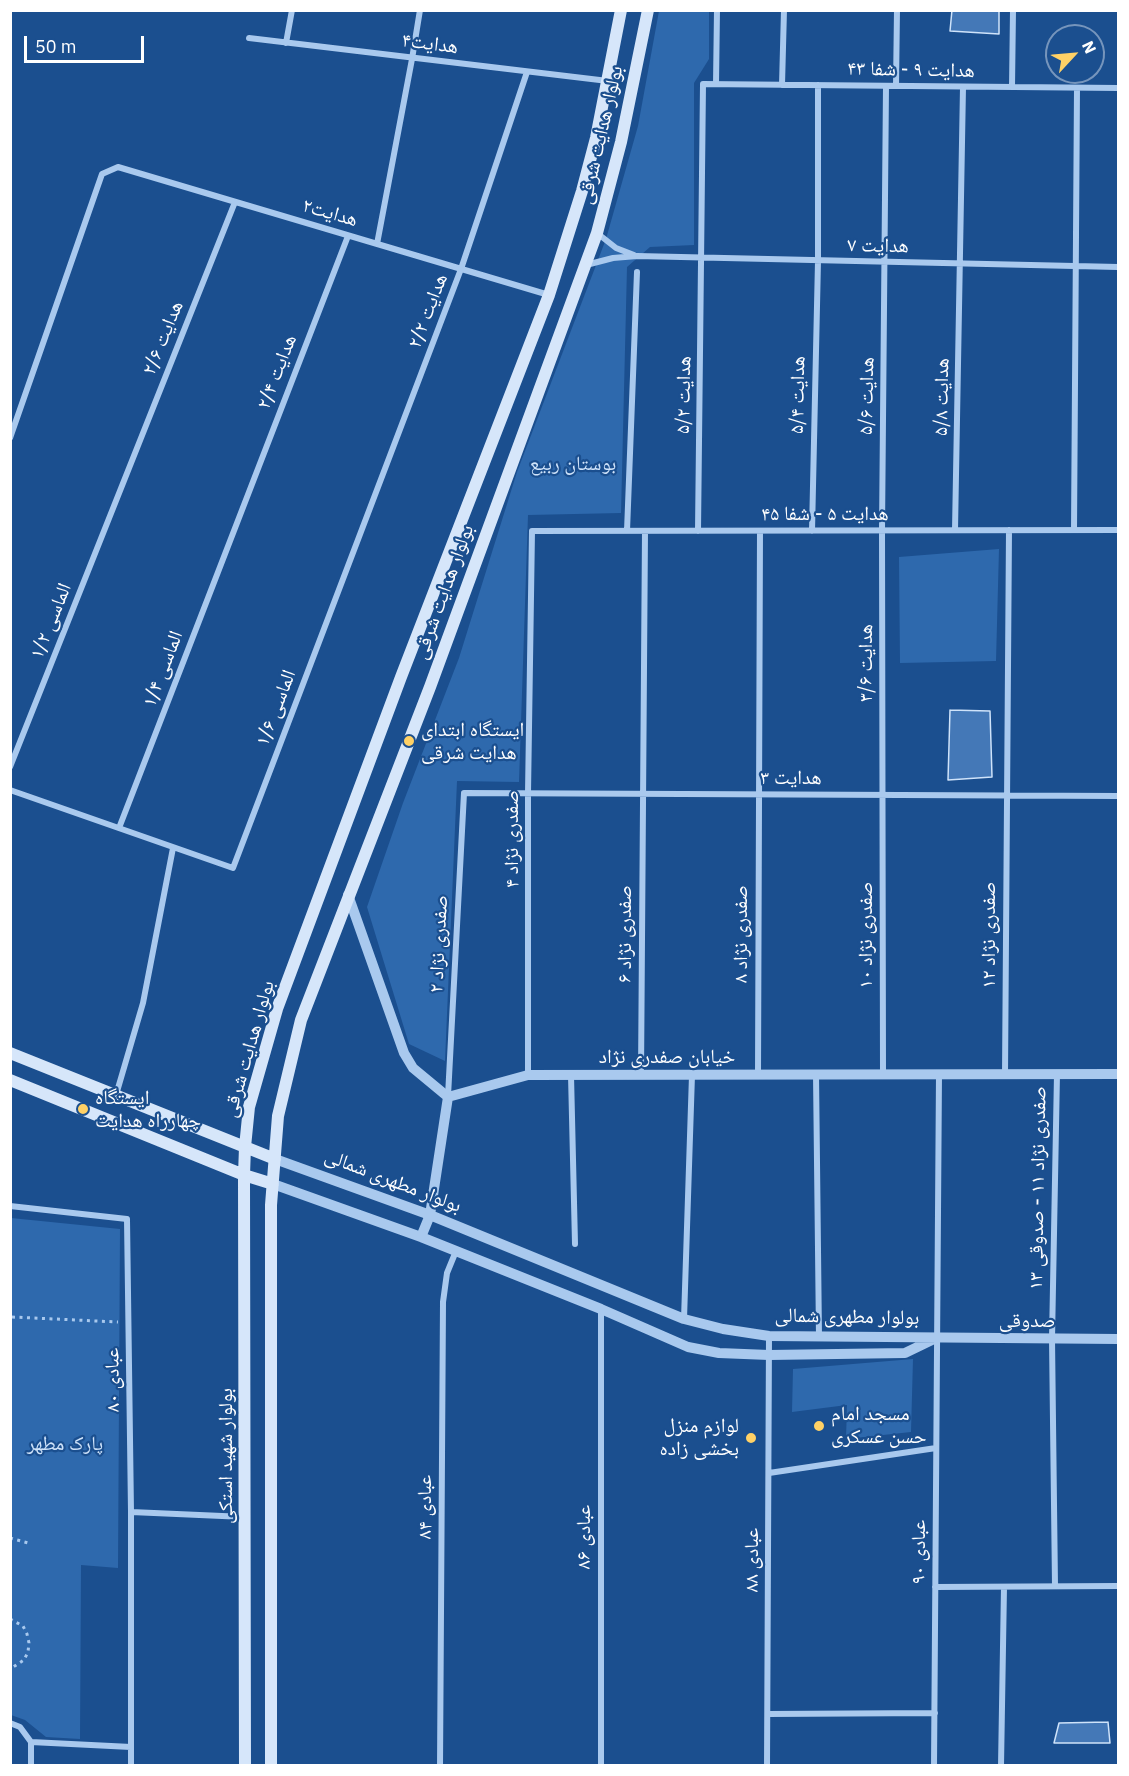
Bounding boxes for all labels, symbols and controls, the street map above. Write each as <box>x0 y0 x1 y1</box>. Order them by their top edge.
scale bar <box>27 24 147 62</box>
north arrow <box>1045 24 1105 84</box>
street label: هدایت۴ <box>400 29 460 59</box>
text: 50 m <box>35 35 77 58</box>
text: N <box>1078 37 1101 57</box>
street label: هدایت ۹ - شفا ۴۳ <box>847 57 975 83</box>
street label: بولوار هدایت شرقی <box>573 63 629 207</box>
street label: هدایت۲ <box>299 194 361 232</box>
street label: هدایت ۷ <box>847 233 909 259</box>
street label: هدایت ۲/۲ <box>403 270 453 352</box>
street label: هدایت ۲/۶ <box>137 297 189 379</box>
street label: هدایت ۲/۴ <box>252 331 302 413</box>
street label: هدایت ۵/۲ <box>671 356 697 434</box>
street label: هدایت ۵/۴ <box>785 356 811 434</box>
street label: هدایت ۵/۶ <box>854 357 880 435</box>
street label: هدایت ۵/۸ <box>929 358 955 436</box>
park label: بوستان ربیع <box>530 452 616 476</box>
street label: هدایت ۵ - شفا ۴۵ <box>761 502 889 526</box>
street label: بولوار هدایت شرقی <box>409 521 479 663</box>
street label: الماسی ۱/۲ <box>25 580 77 662</box>
street label: هدایت ۳/۶ <box>854 624 878 702</box>
street label: الماسی ۱/۴ <box>138 628 188 710</box>
street label: الماسی ۱/۶ <box>251 667 301 749</box>
place label: ایستگاه ابتدای هدایت شرقی <box>421 718 524 765</box>
marker: ایستگاه ابتدای هدایت شرقی <box>402 734 416 748</box>
street label: هدایت ۳ <box>760 766 822 790</box>
street label: صفدری نژاد ۴ <box>500 790 524 888</box>
street label: صفدری نژاد ۱۰ <box>854 881 878 989</box>
street label: صفدری نژاد ۱۲ <box>977 881 1001 989</box>
street label: صفدری نژاد ۶ <box>613 885 637 983</box>
street label: صفدری نژاد ۸ <box>729 885 753 983</box>
street label: صفدری نژاد ۲ <box>424 894 454 994</box>
street label: بولوار هدایت شرقی <box>218 978 280 1120</box>
street label: خیابان صفدری نژاد <box>599 1045 735 1069</box>
place label: ایستگاه چهارراه هدایت <box>95 1086 201 1133</box>
street label: صفدری نژاد ۱۱ - صدوقی ۱۳ <box>1024 1086 1052 1290</box>
marker: ایستگاه چهارراه هدایت <box>76 1102 90 1116</box>
street label: بولوار مطهری شمالی <box>321 1144 465 1218</box>
street label: بولوار مطهری شمالی <box>775 1304 919 1330</box>
street label: صدوقی <box>999 1309 1055 1333</box>
street label: عبادی ۸۰ <box>100 1348 126 1412</box>
street label: بولوار شهید استکی <box>214 1388 238 1524</box>
place label: مسجد امام حسن عسکری <box>831 1402 926 1449</box>
place label: لوازم منزل بخشی زاده <box>660 1414 739 1461</box>
marker: مسجد امام حسن عسکری <box>812 1419 826 1433</box>
marker: لوازم منزل بخشی زاده <box>744 1431 758 1445</box>
park label: پارک مطهر <box>27 1432 103 1456</box>
street label: عبادی ۸۴ <box>413 1475 437 1539</box>
street label: عبادی ۸۶ <box>572 1505 596 1569</box>
street label: عبادی ۹۰ <box>907 1520 931 1584</box>
street label: عبادی ۸۸ <box>740 1528 764 1592</box>

